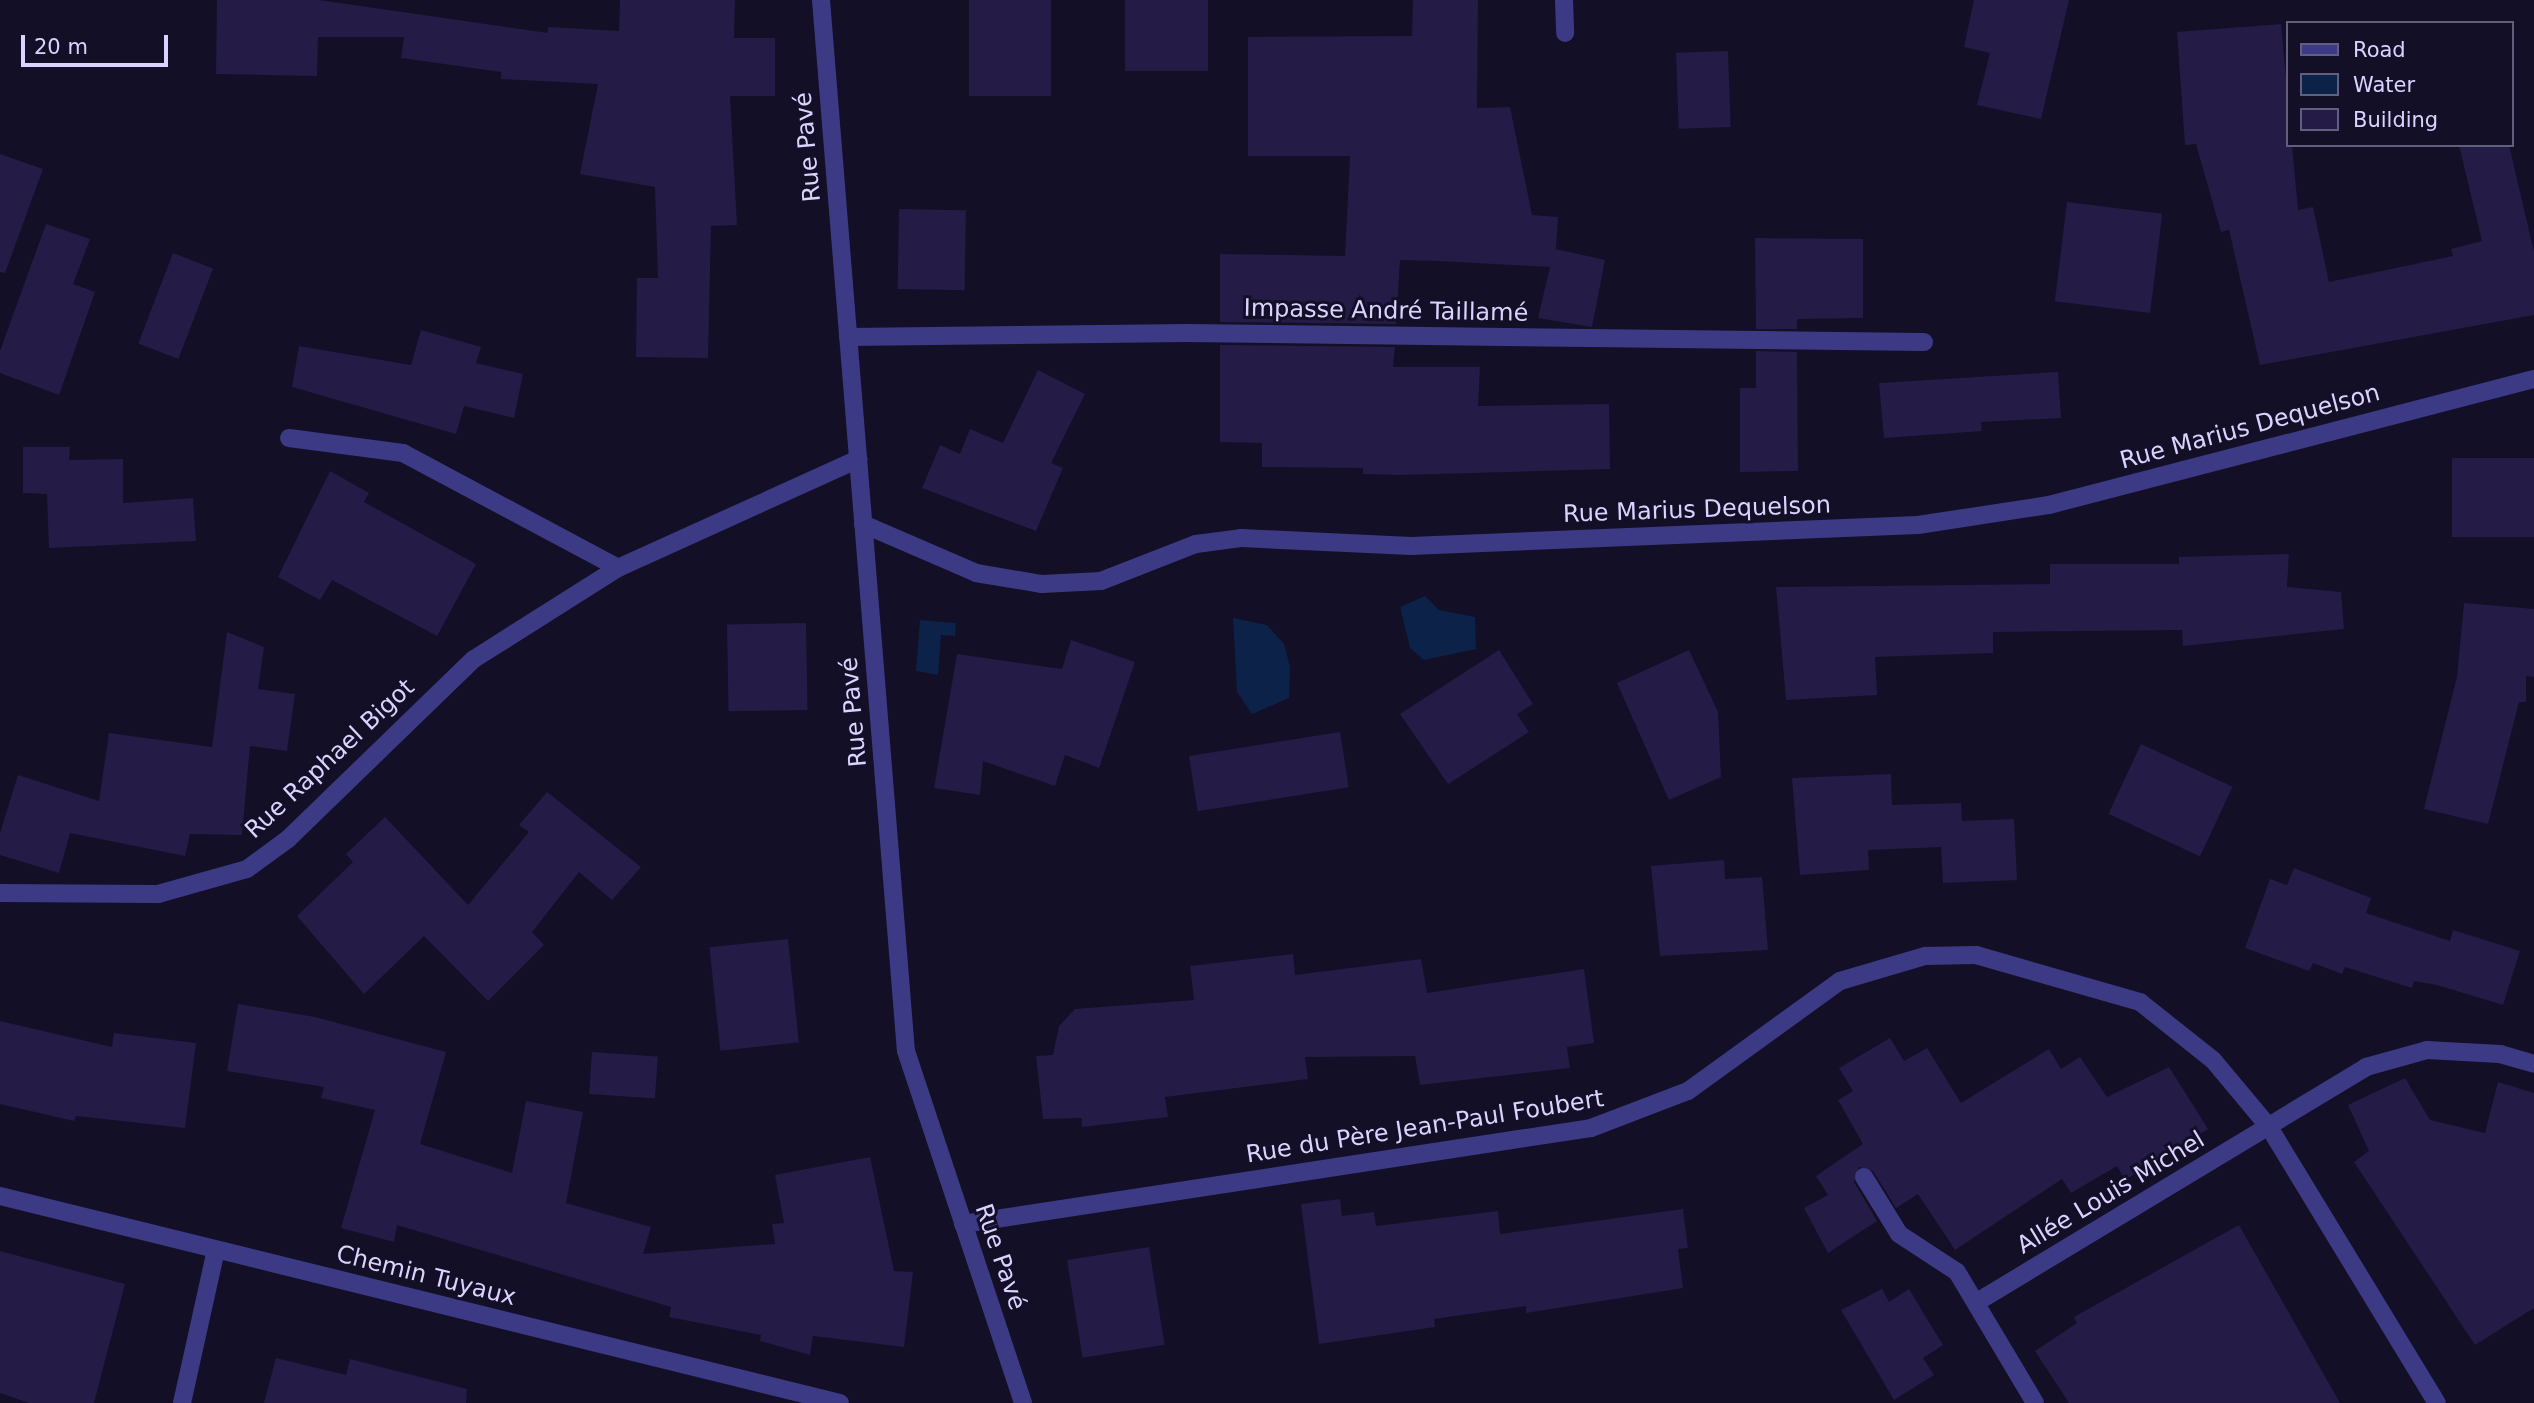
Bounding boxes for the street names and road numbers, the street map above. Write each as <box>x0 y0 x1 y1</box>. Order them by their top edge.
street label: Rue Pavé <box>789 91 827 203</box>
street label: Impasse André Taillamé <box>1243 294 1529 328</box>
street label: Rue Marius Dequelson <box>2117 378 2383 476</box>
street label: Rue Marius Dequelson <box>1563 491 1831 529</box>
street label: Rue Pavé <box>835 656 873 768</box>
street label: Rue Raphael Bigot <box>239 673 421 845</box>
street label: Rue du Père Jean-Paul Foubert <box>1244 1084 1606 1170</box>
street label: Allée Louis Michel <box>2012 1126 2210 1260</box>
street label: Rue Pavé <box>968 1200 1032 1314</box>
street label: Chemin Tuyaux <box>333 1240 519 1312</box>

